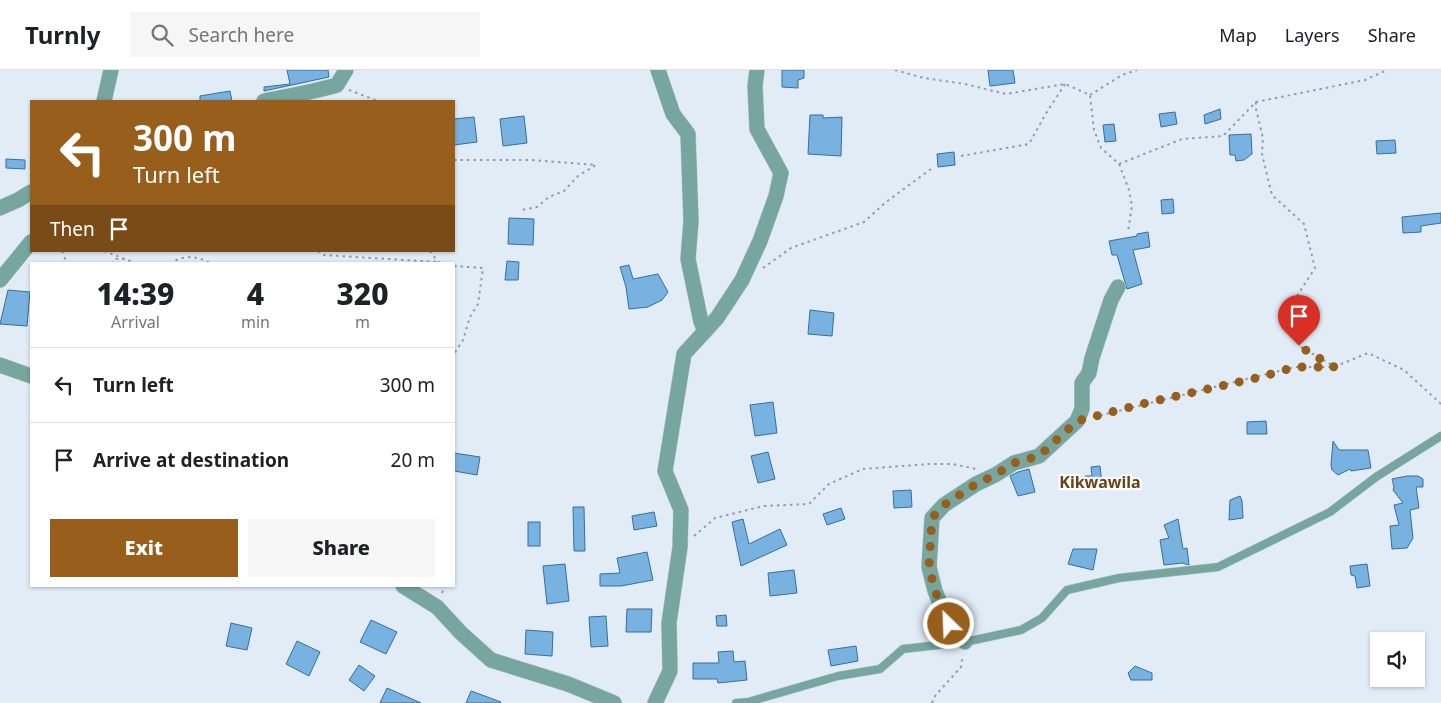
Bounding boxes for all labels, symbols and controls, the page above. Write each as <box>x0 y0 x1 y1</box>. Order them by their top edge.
search box <box>130 12 480 57</box>
text: Turnly <box>25 18 100 51</box>
icon: search <box>148 21 176 49</box>
text: Search here <box>188 22 294 48</box>
text: Map <box>1219 23 1257 47</box>
text: Layers <box>1285 23 1340 47</box>
text: Share <box>1368 23 1416 47</box>
text: 300 m <box>133 114 236 161</box>
icon: left <box>50 120 115 185</box>
text: Turn left <box>133 159 220 189</box>
icon: arrive <box>105 215 133 243</box>
text: Then <box>50 216 95 242</box>
text: 14:39 <box>97 273 174 314</box>
text: 4 <box>247 273 264 314</box>
text: 320 <box>336 273 388 314</box>
pin <box>1278 295 1320 346</box>
icon: arrive <box>1285 302 1313 330</box>
text: Arrival <box>111 311 160 333</box>
text: min <box>241 311 270 333</box>
text: m <box>355 311 370 333</box>
icon: left <box>50 371 78 399</box>
text: Turn left <box>93 372 174 398</box>
text: 300 m <box>380 372 435 398</box>
icon: arrive <box>50 446 78 474</box>
text: Arrive at destination <box>93 447 289 473</box>
text: 20 m <box>391 447 435 473</box>
district label: Kikwawila <box>1059 471 1141 493</box>
button: Exit <box>50 519 238 577</box>
button: Share <box>248 519 435 577</box>
position arrow <box>922 597 974 649</box>
map controls <box>1370 632 1425 687</box>
button: sound <box>1370 632 1425 687</box>

